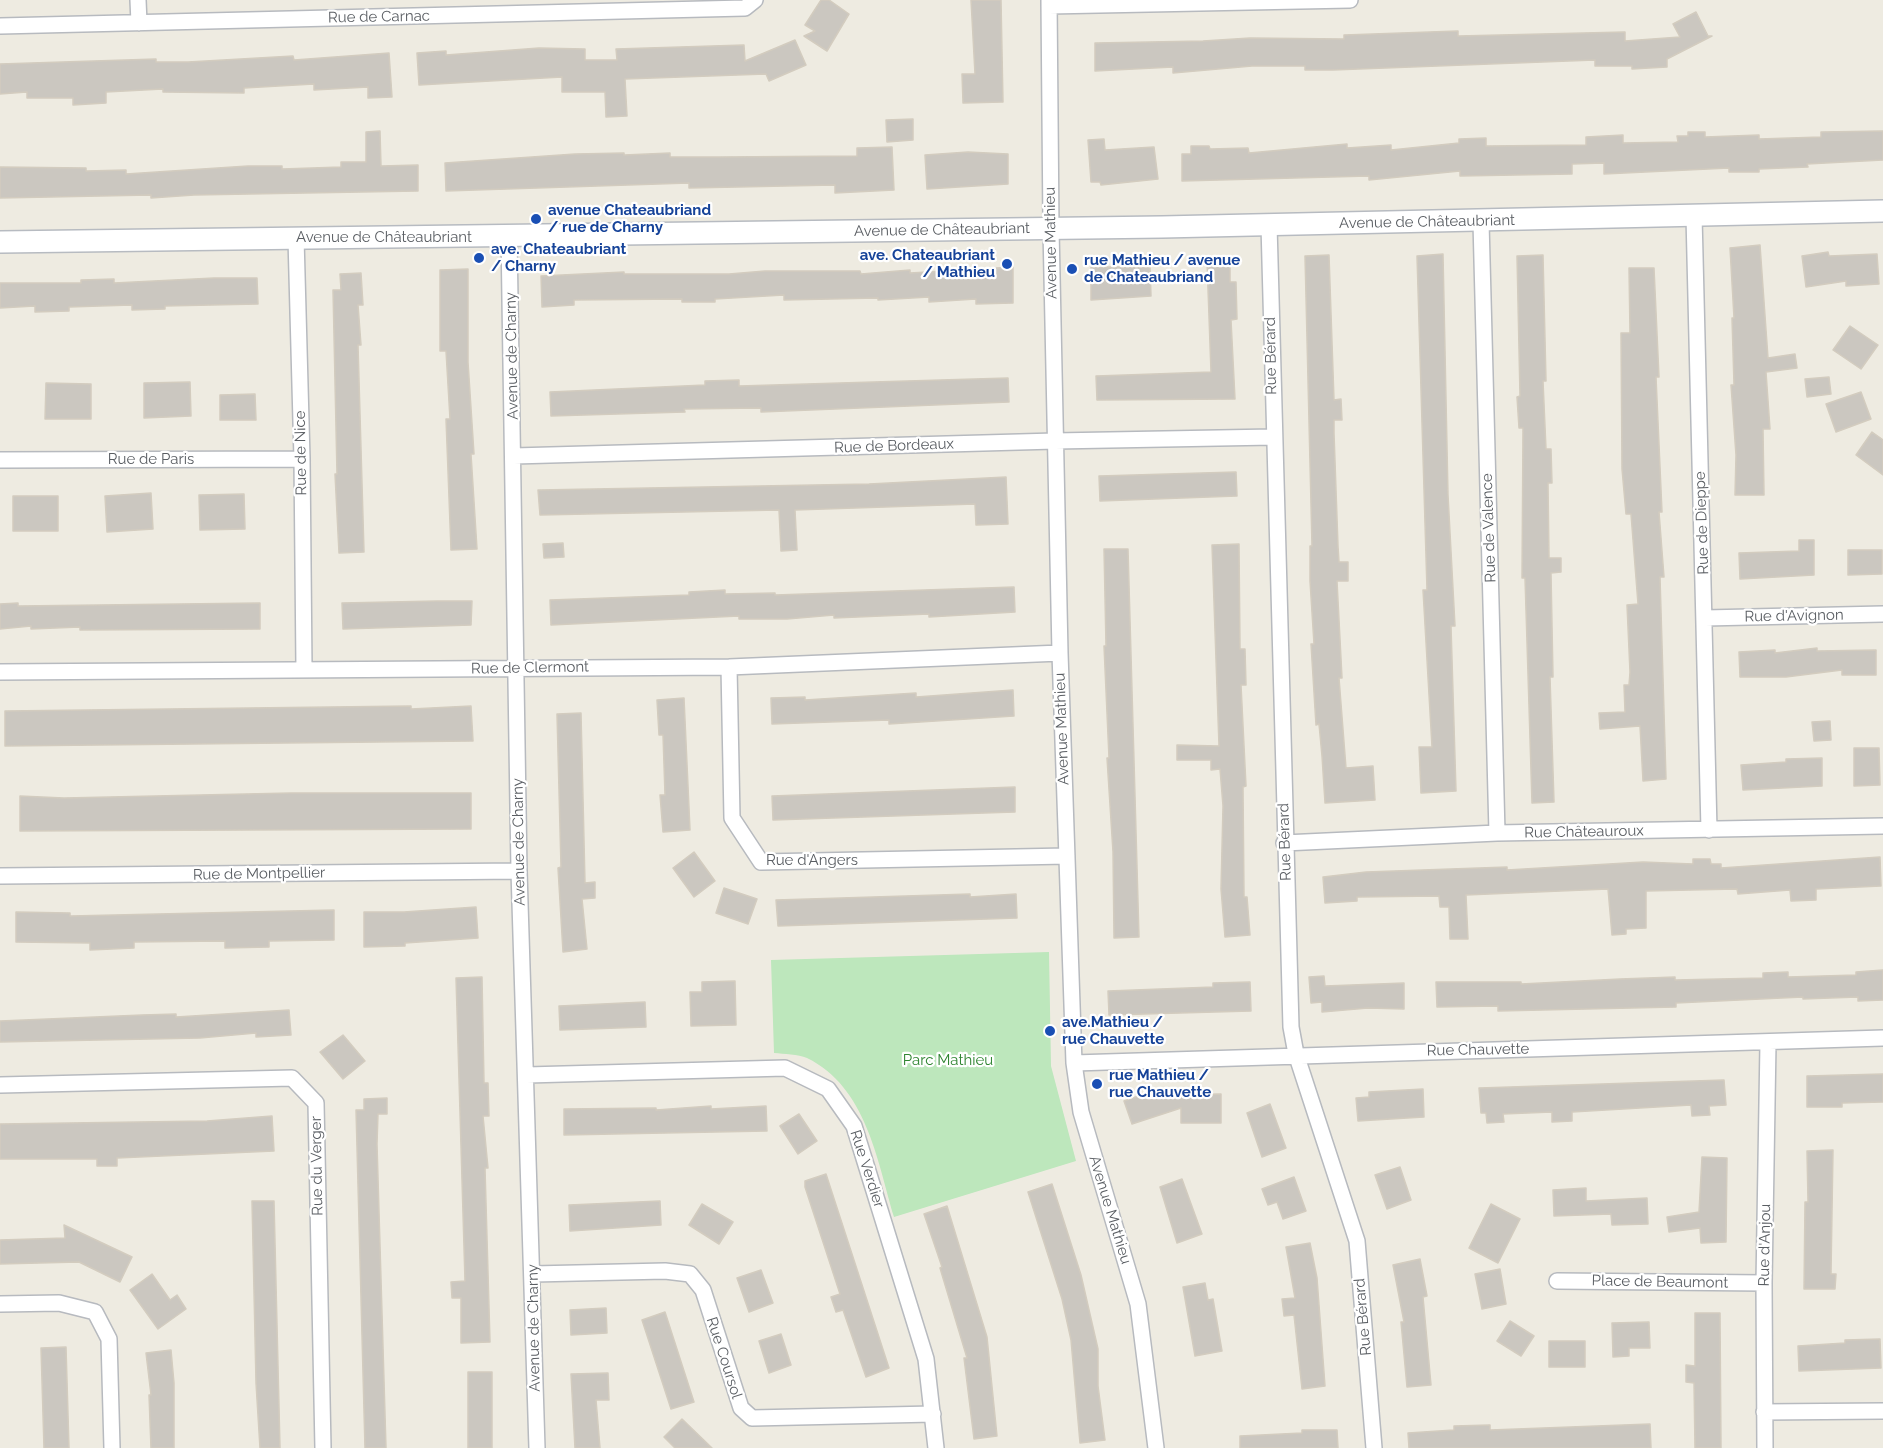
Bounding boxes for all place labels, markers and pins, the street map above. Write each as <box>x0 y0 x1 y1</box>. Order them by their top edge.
place label: avenue Chateaubriand / rue de Charny <box>548 201 711 236</box>
marker: avenue Chateaubriand / rue de Charny <box>529 212 543 226</box>
place label: ave. Chateaubriant / Charny <box>491 240 626 275</box>
place label: ave. Chateaubriant / Mathieu <box>860 246 995 281</box>
marker: ave. Chateaubriant / Charny <box>472 251 486 265</box>
place label: rue Mathieu / avenue de Chateaubriand <box>1084 251 1240 286</box>
marker: ave. Chateaubriant / Mathieu <box>1000 257 1014 271</box>
marker: rue Mathieu / avenue de Chateaubriand <box>1065 262 1079 276</box>
place label: ave.Mathieu / rue Chauvette <box>1062 1013 1164 1048</box>
marker: ave.Mathieu / rue Chauvette <box>1043 1024 1057 1038</box>
place label: rue Mathieu / rue Chauvette <box>1109 1066 1211 1101</box>
marker: rue Mathieu / rue Chauvette <box>1090 1077 1104 1091</box>

